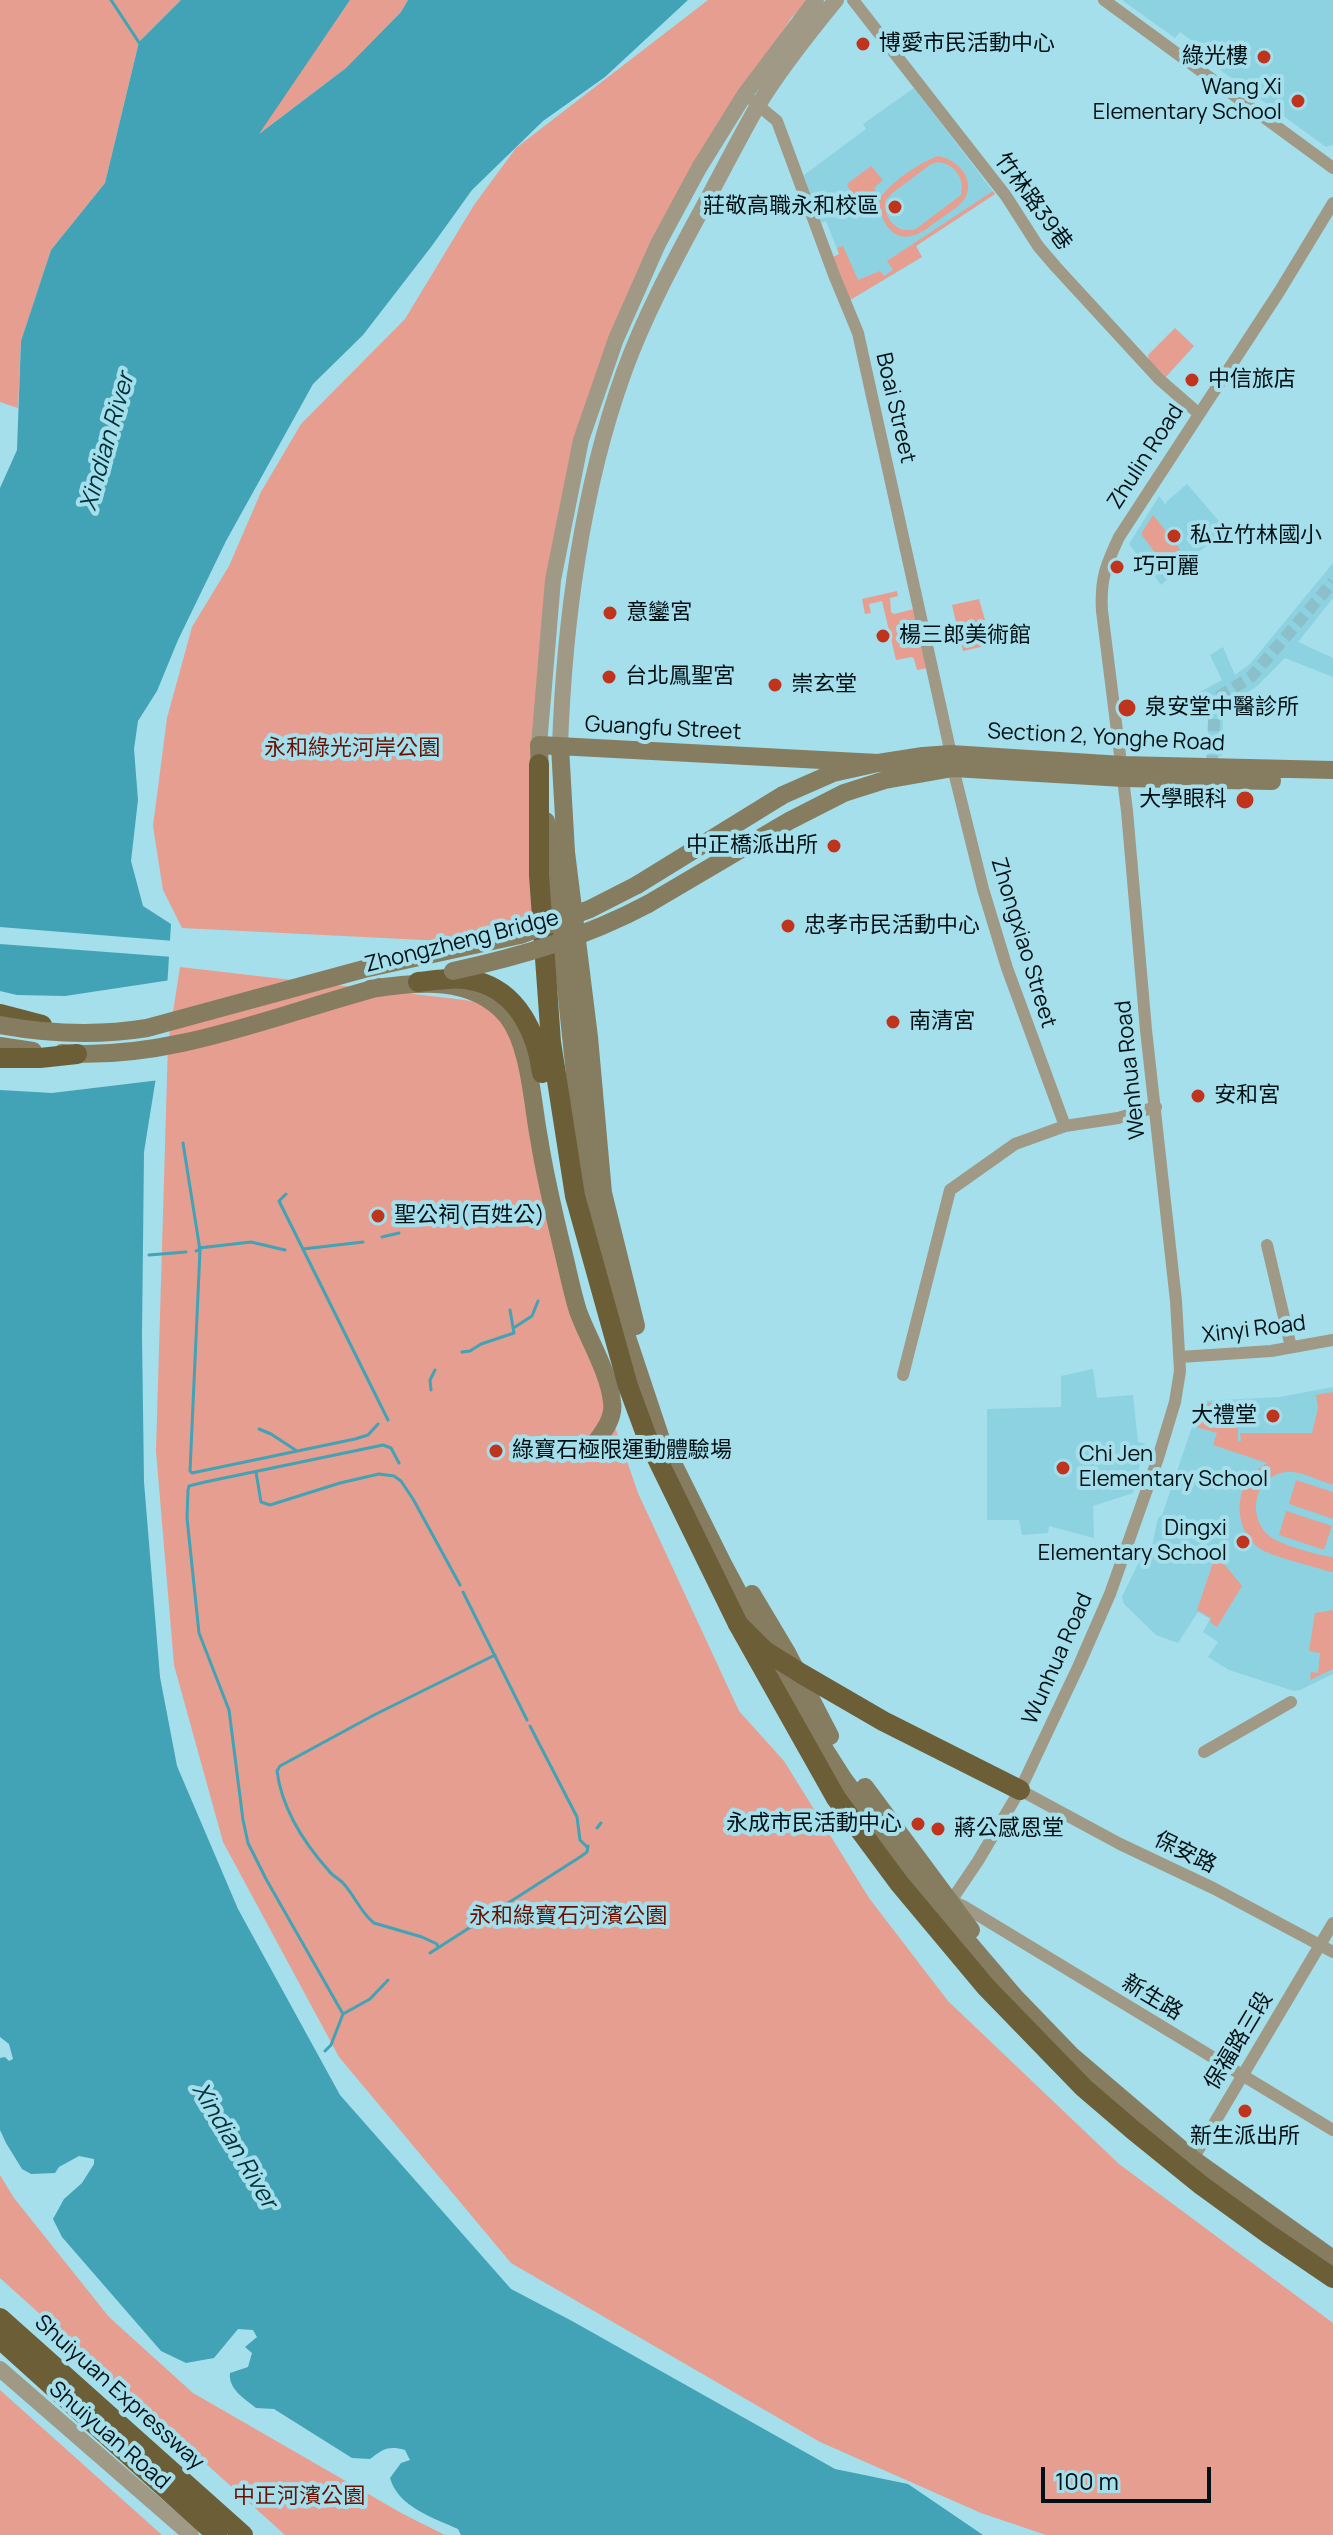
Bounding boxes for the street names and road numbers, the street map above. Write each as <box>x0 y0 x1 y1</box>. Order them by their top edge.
street label: 竹林路39巷 <box>989 148 1077 256</box>
street label: Boai Street <box>869 350 921 466</box>
street label: Zhulin Road <box>1102 400 1190 514</box>
street label: Guangfu Street <box>584 712 742 746</box>
street label: Section 2, Yonghe Road <box>987 719 1225 757</box>
street label: Zhongxiao Street <box>985 855 1061 1031</box>
street label: Zhongzheng Bridge <box>362 905 562 979</box>
street label: Wenhua Road <box>1111 999 1151 1141</box>
street label: Xinyi Road <box>1201 1311 1307 1349</box>
street label: Wunhua Road <box>1017 1589 1099 1729</box>
street label: 保安路 <box>1150 1827 1220 1879</box>
street label: 新生路 <box>1117 1970 1187 2026</box>
street label: 保福路三段 <box>1199 1987 1279 2095</box>
street label: Shuiyuan Expressway <box>29 2310 209 2476</box>
street label: Shuiyuan Road <box>43 2376 175 2496</box>

